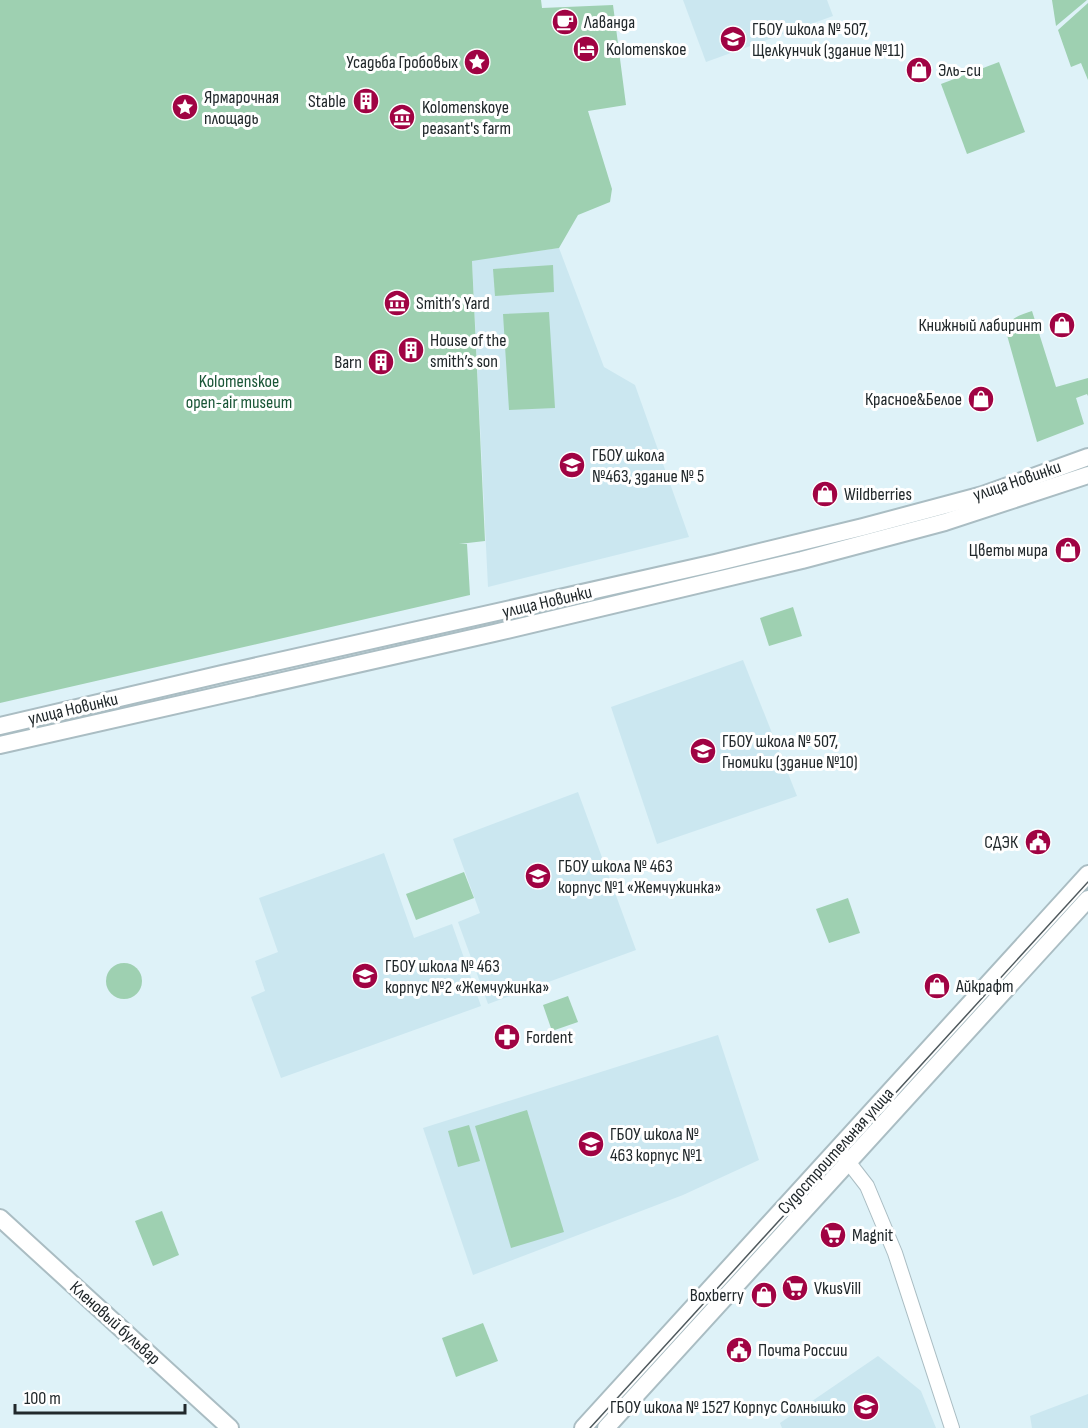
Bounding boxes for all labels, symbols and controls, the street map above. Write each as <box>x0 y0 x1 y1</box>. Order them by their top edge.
cafe icon: Лаванда <box>550 7 580 37</box>
place label: Лаванда <box>583 12 635 33</box>
place label: ГБОУ школа № 507, Щелкунчик (здание №11) <box>752 19 904 61</box>
school or university icon: ГБОУ школа № 507, Щелкунчик (здание №11) <box>718 24 748 54</box>
hotel icon: Kolomenskoe <box>571 34 601 64</box>
place label: Kolomenskoe <box>606 39 686 60</box>
place icon: Усадьба Гробовых <box>462 47 492 77</box>
place label: Усадьба Гробовых <box>346 52 458 73</box>
shop icon: Эль-си <box>904 55 934 85</box>
place label: Эль-си <box>938 60 981 81</box>
building icon: Stable <box>351 86 381 116</box>
place label: Ярмарочная площадь <box>204 87 279 129</box>
place label: Stable <box>308 91 346 112</box>
place icon: Ярмарочная площадь <box>170 92 200 122</box>
place label: Kolomenskoye peasant's farm <box>422 97 511 139</box>
museum icon: Kolomenskoye peasant's farm <box>387 102 417 132</box>
museum icon: Smith’s Yard <box>382 288 412 318</box>
place label: Smith’s Yard <box>416 293 490 314</box>
shop icon: Книжный лабиринт <box>1047 310 1077 340</box>
place label: Книжный лабиринт <box>918 315 1042 336</box>
place label: House of the smith’s son <box>430 330 507 372</box>
building icon: House of the smith’s son <box>396 335 426 365</box>
building icon: Barn <box>366 347 396 377</box>
place label: Barn <box>334 352 362 373</box>
park label: Kolomenskoe open-air museum <box>186 371 292 413</box>
shop icon: Красное&Белое <box>966 384 996 414</box>
place label: Красное&Белое <box>865 389 962 410</box>
place label: ГБОУ школа №463, здание № 5 <box>592 445 704 487</box>
school or university icon: ГБОУ школа №463, здание № 5 <box>557 450 587 480</box>
street label: улица Новинки <box>970 456 1064 506</box>
shop icon: Wildberries <box>810 479 840 509</box>
place label: Wildberries <box>844 484 912 505</box>
shop icon: Цветы мира <box>1053 535 1083 565</box>
place label: Цветы мира <box>969 540 1048 561</box>
street label: улица Новинки <box>500 581 594 623</box>
street label: улица Новинки <box>26 688 120 730</box>
place label: ГБОУ школа № 507, Гномики (здание №10) <box>722 731 858 773</box>
school or university icon: ГБОУ школа № 507, Гномики (здание №10) <box>688 736 718 766</box>
public building icon: СДЭК <box>1023 827 1053 857</box>
place label: СДЭК <box>984 832 1019 853</box>
place label: ГБОУ школа № 463 корпус №1 «Жемчужинка» <box>558 856 721 898</box>
school or university icon: ГБОУ школа № 463 корпус №1 «Жемчужинка» <box>523 861 553 891</box>
place label: ГБОУ школа № 463 корпус №2 «Жемчужинка» <box>385 956 549 998</box>
school or university icon: ГБОУ школа № 463 корпус №2 «Жемчужинка» <box>350 961 380 991</box>
shop icon: Айкрафт <box>922 971 952 1001</box>
place label: Айкрафт <box>955 976 1014 997</box>
pharmacy icon: Fordent <box>492 1022 522 1052</box>
place label: Fordent <box>526 1027 573 1048</box>
street label: Судостроительная улица <box>774 1083 898 1219</box>
place label: ГБОУ школа № 463 корпус №1 <box>610 1124 702 1166</box>
school or university icon: ГБОУ школа № 463 корпус №1 <box>576 1129 606 1159</box>
supermarket icon: Magnit <box>818 1220 848 1250</box>
place label: Magnit <box>852 1225 894 1246</box>
supermarket icon: VkusVill <box>780 1273 810 1303</box>
street label: Кленовый бульвар <box>65 1277 165 1369</box>
place label: VkusVill <box>814 1278 861 1299</box>
shop icon: Boxberry <box>749 1280 779 1310</box>
place label: Boxberry <box>690 1285 744 1306</box>
public building icon: Почта России <box>724 1335 754 1365</box>
place label: Почта России <box>758 1340 848 1361</box>
scale bar <box>15 1377 184 1415</box>
text: 100 m <box>24 1388 61 1409</box>
school or university icon: ГБОУ школа № 1527 Корпус Солнышко <box>851 1392 881 1422</box>
place label: ГБОУ школа № 1527 Корпус Солнышко <box>610 1397 846 1418</box>

